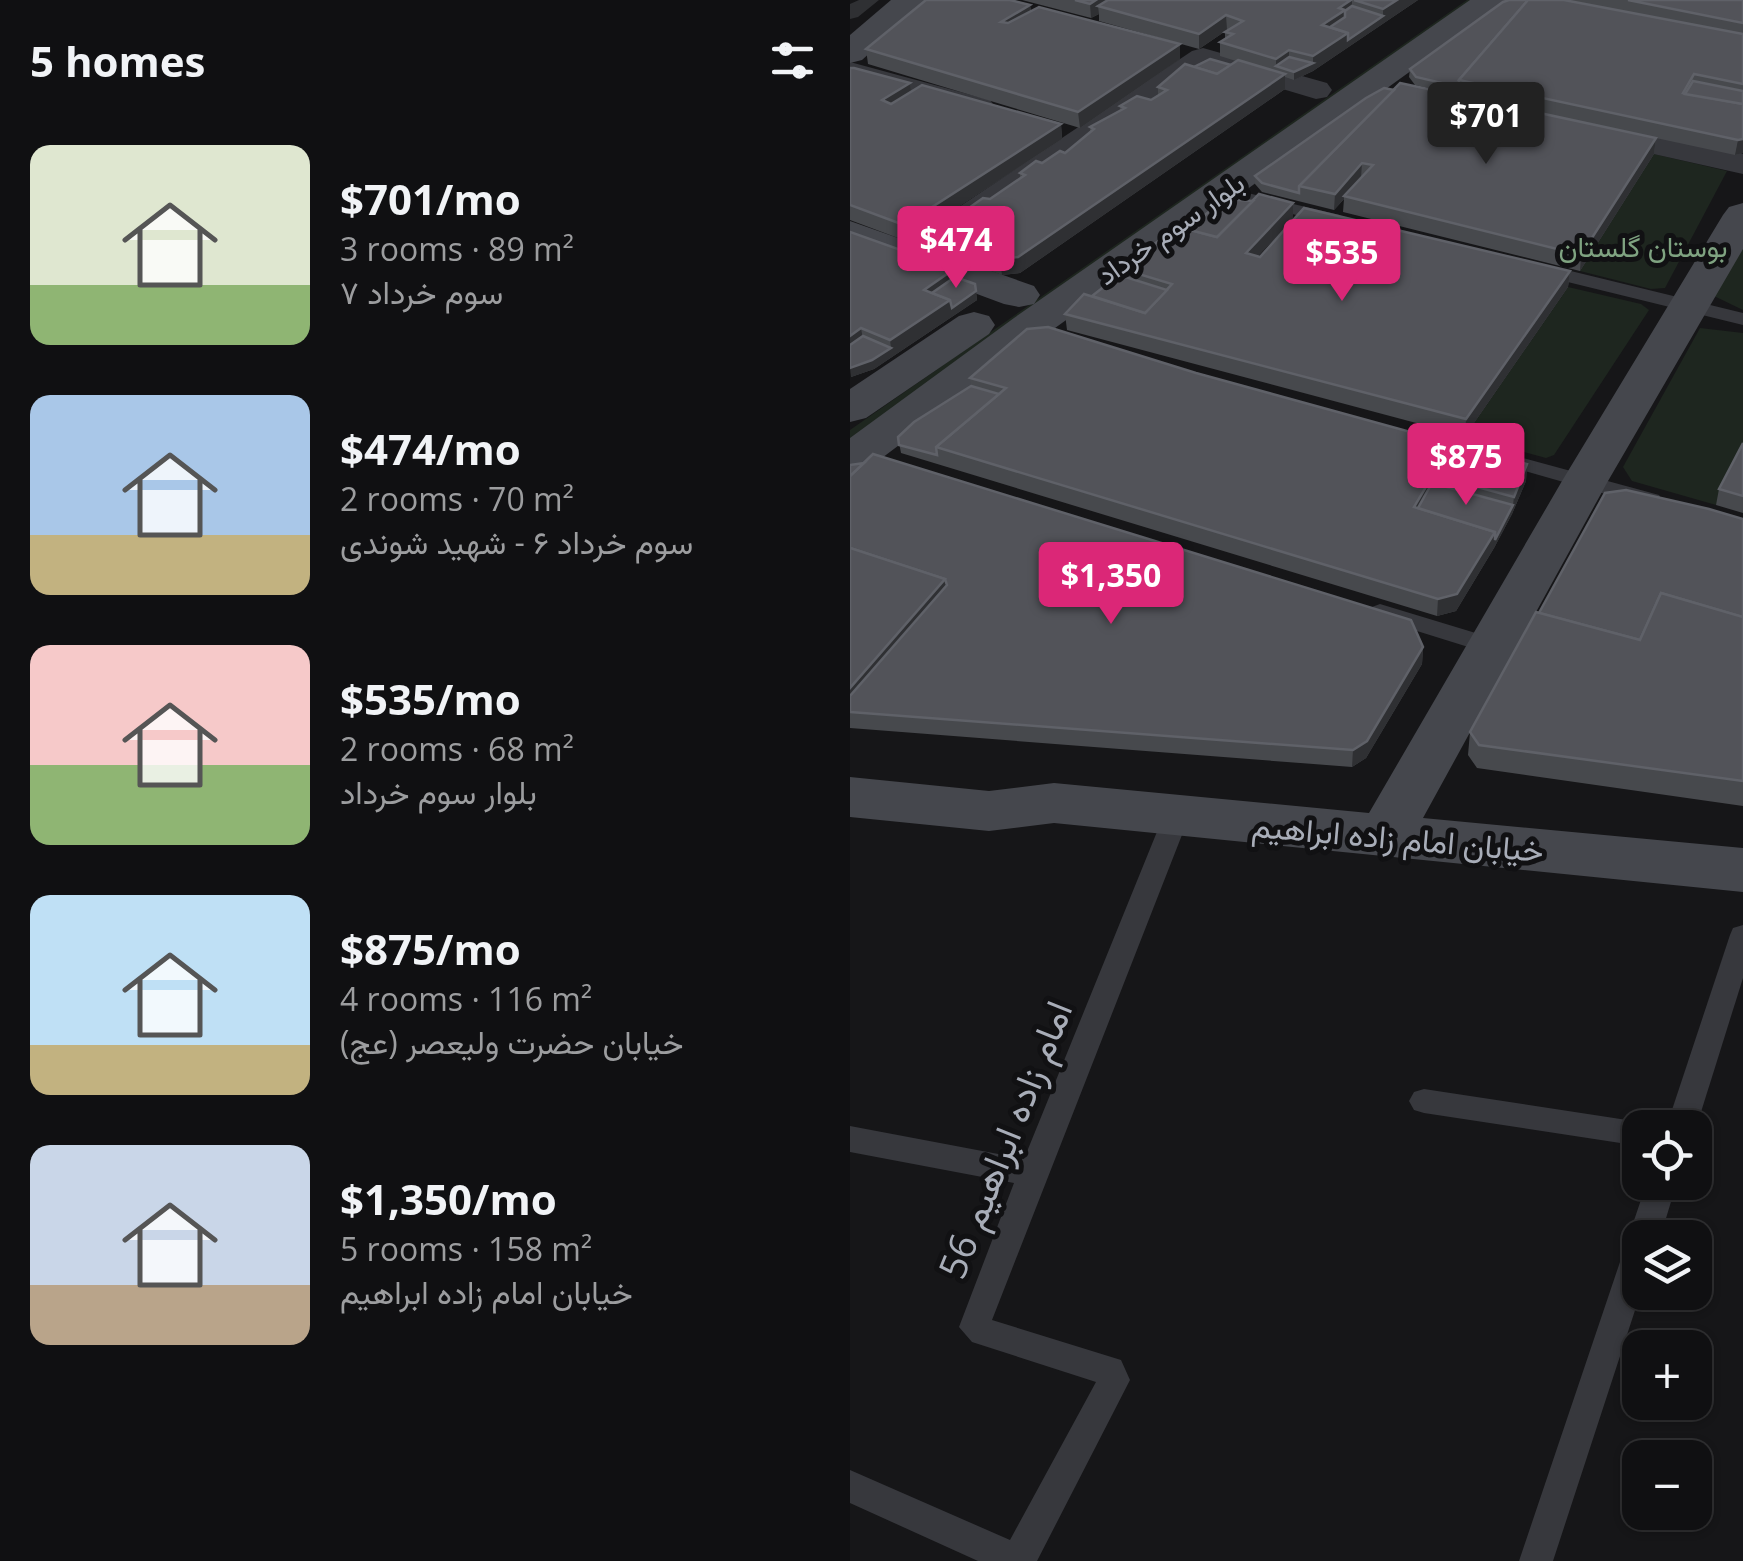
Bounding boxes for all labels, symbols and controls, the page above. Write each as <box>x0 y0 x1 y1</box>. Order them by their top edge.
text: 5 homes <box>30 32 205 89</box>
icon: filters <box>765 33 820 88</box>
pin: $701 <box>1427 82 1545 167</box>
text: $701 <box>1449 93 1523 136</box>
street label: بلوار سوم خرداد <box>1089 163 1252 294</box>
text: $701/mo <box>340 170 521 227</box>
icon: home <box>110 185 230 305</box>
pin: $474 <box>897 206 1015 291</box>
text: $474 <box>919 217 993 260</box>
pin: $535 <box>1283 219 1401 304</box>
text: 3 rooms · 89 m² <box>340 227 574 270</box>
park label: بوستان گلستان <box>1558 227 1728 265</box>
text: $535 <box>1305 230 1379 273</box>
text: سوم خرداد ۷ <box>340 270 503 313</box>
text: $474/mo <box>340 420 521 477</box>
pin: $875 <box>1407 423 1525 508</box>
text: $875 <box>1429 434 1503 477</box>
icon: home <box>110 435 230 555</box>
text: 2 rooms · 70 m² <box>340 477 574 520</box>
text: سوم خرداد ۶ - شهید شوندی <box>340 520 693 563</box>
pin: $1,350 <box>1030 542 1192 627</box>
text: $1,350 <box>1061 553 1161 596</box>
text: $535/mo <box>340 670 521 727</box>
icon: home <box>110 685 230 805</box>
text: 2 rooms · 68 m² <box>340 727 574 770</box>
text: بلوار سوم خرداد <box>340 770 537 813</box>
street label: خیابان امام زاده ابراهیم <box>1250 803 1546 872</box>
text: $875/mo <box>340 920 521 977</box>
icon: home <box>110 935 230 1055</box>
text: 4 rooms · 116 m² <box>340 977 592 1020</box>
street label: امام زاده ابراهیم 56 <box>925 993 1084 1286</box>
text: خیابان حضرت ولیعصر (عج) <box>340 1020 683 1063</box>
map controls <box>1622 1110 1712 1530</box>
button: locate <box>1622 1110 1712 1200</box>
text: $1,350/mo <box>340 1170 557 1227</box>
icon: home <box>110 1185 230 1305</box>
button: layers <box>1622 1220 1712 1310</box>
text: 5 rooms · 158 m² <box>340 1227 592 1270</box>
text: خیابان امام زاده ابراهیم <box>340 1270 633 1313</box>
button: + <box>1622 1330 1712 1420</box>
button: − <box>1622 1440 1712 1530</box>

